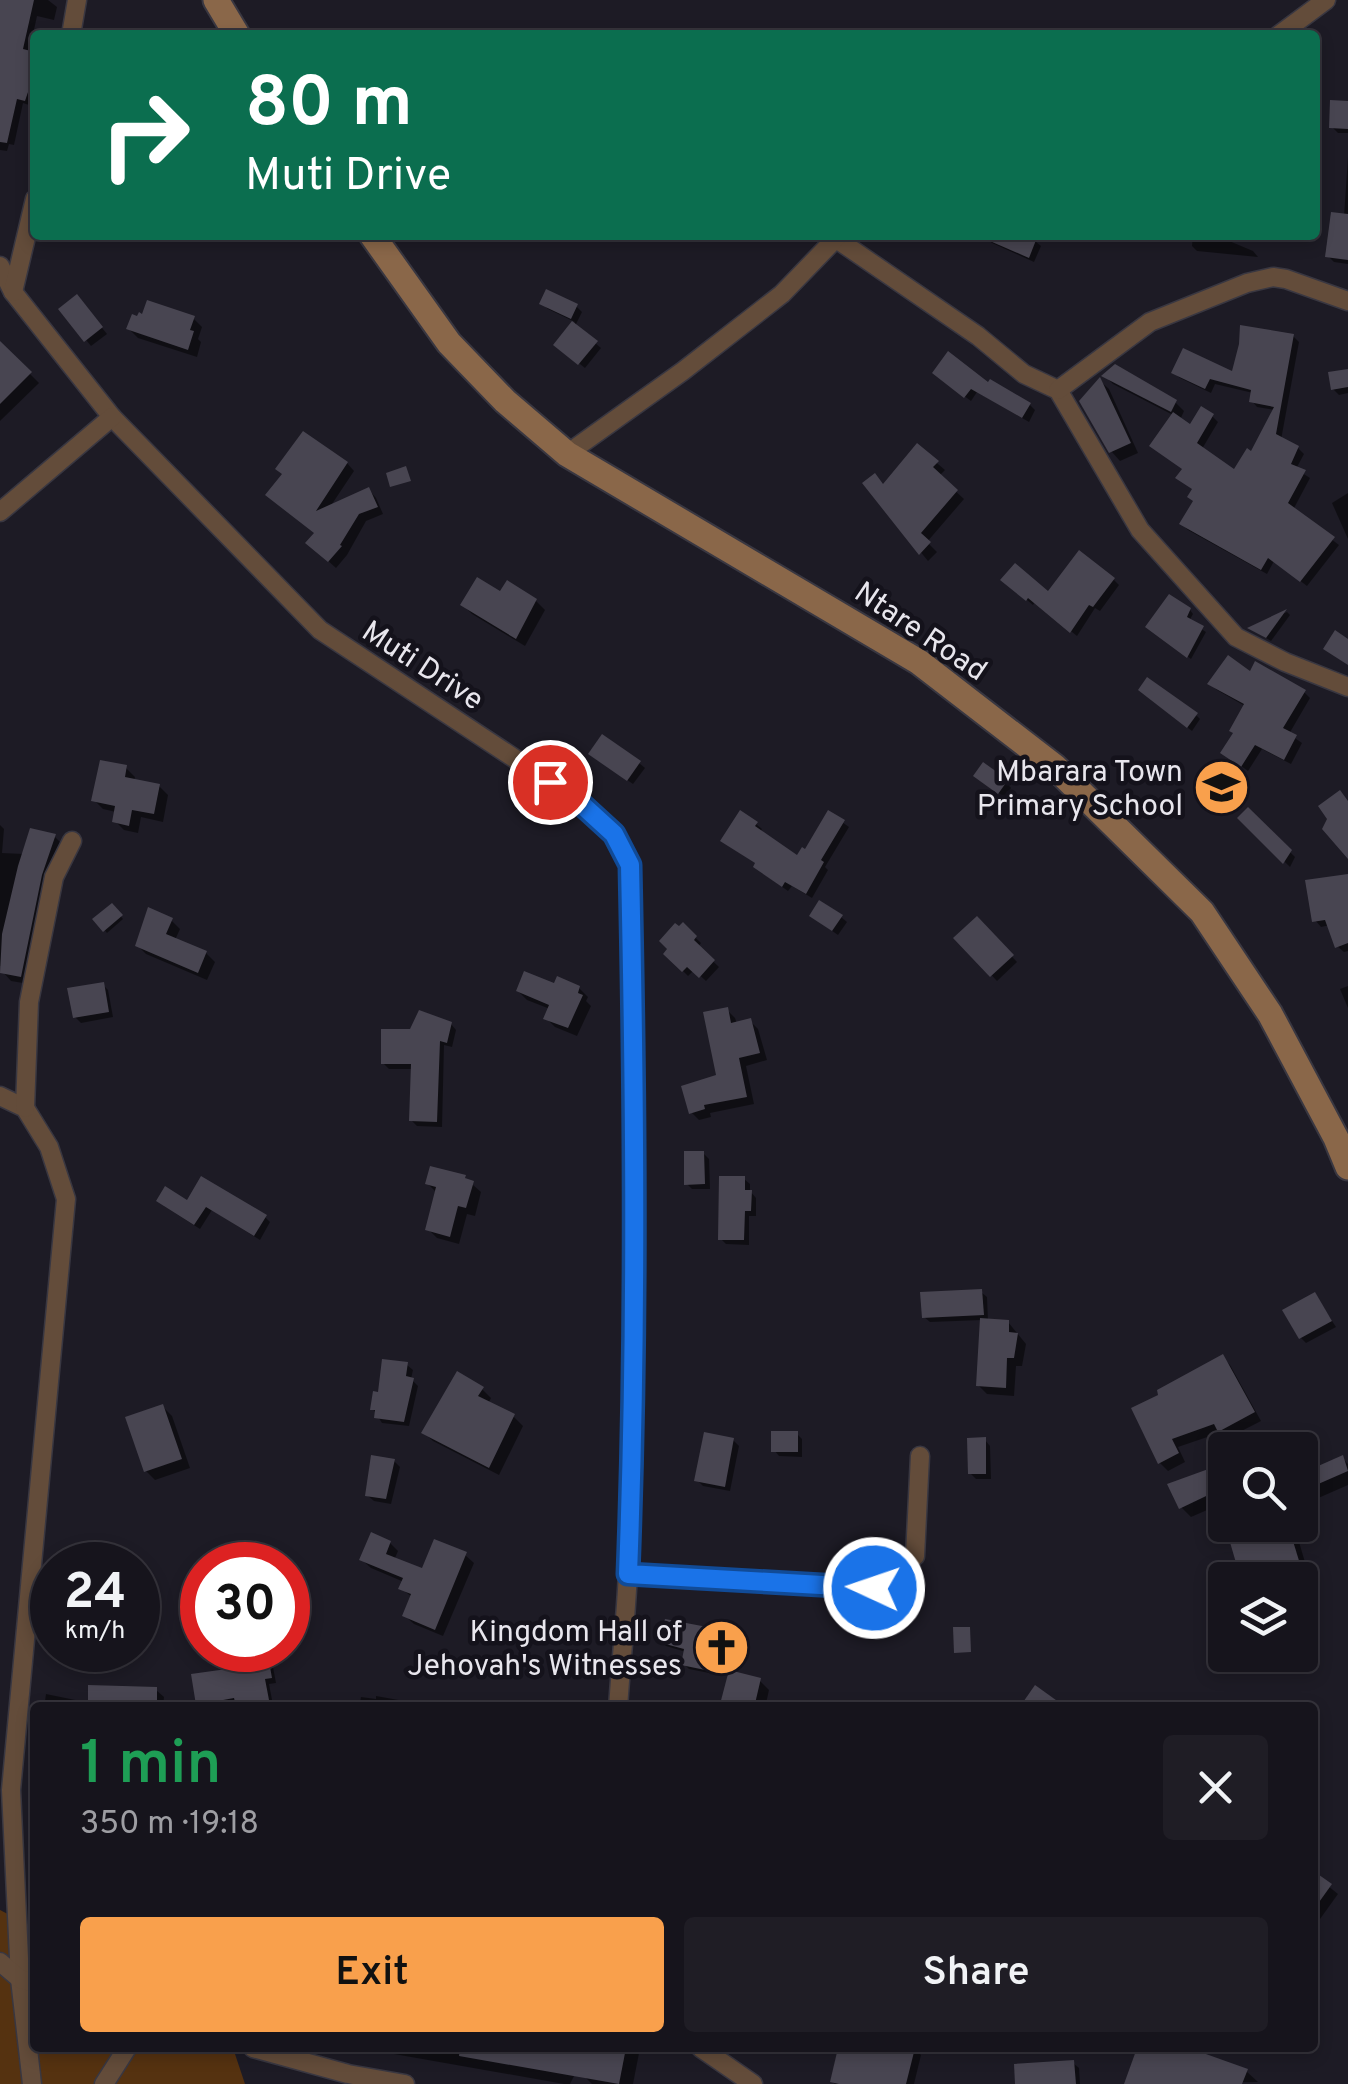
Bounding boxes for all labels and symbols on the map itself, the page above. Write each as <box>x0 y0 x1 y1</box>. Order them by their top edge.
street label: Ntare Road <box>846 575 993 691</box>
street label: Muti Drive <box>354 614 489 720</box>
pin <box>508 740 593 825</box>
place label: Mbarara Town Primary School <box>977 755 1183 826</box>
school or university icon: Mbarara Town Primary School <box>1192 758 1252 818</box>
position arrow <box>822 1536 926 1640</box>
speed limit sign: 30 <box>180 1542 310 1672</box>
place label: Kingdom Hall of Jehovah's Witnesses <box>407 1615 682 1686</box>
church icon: Kingdom Hall of Jehovah's Witnesses <box>691 1618 751 1678</box>

